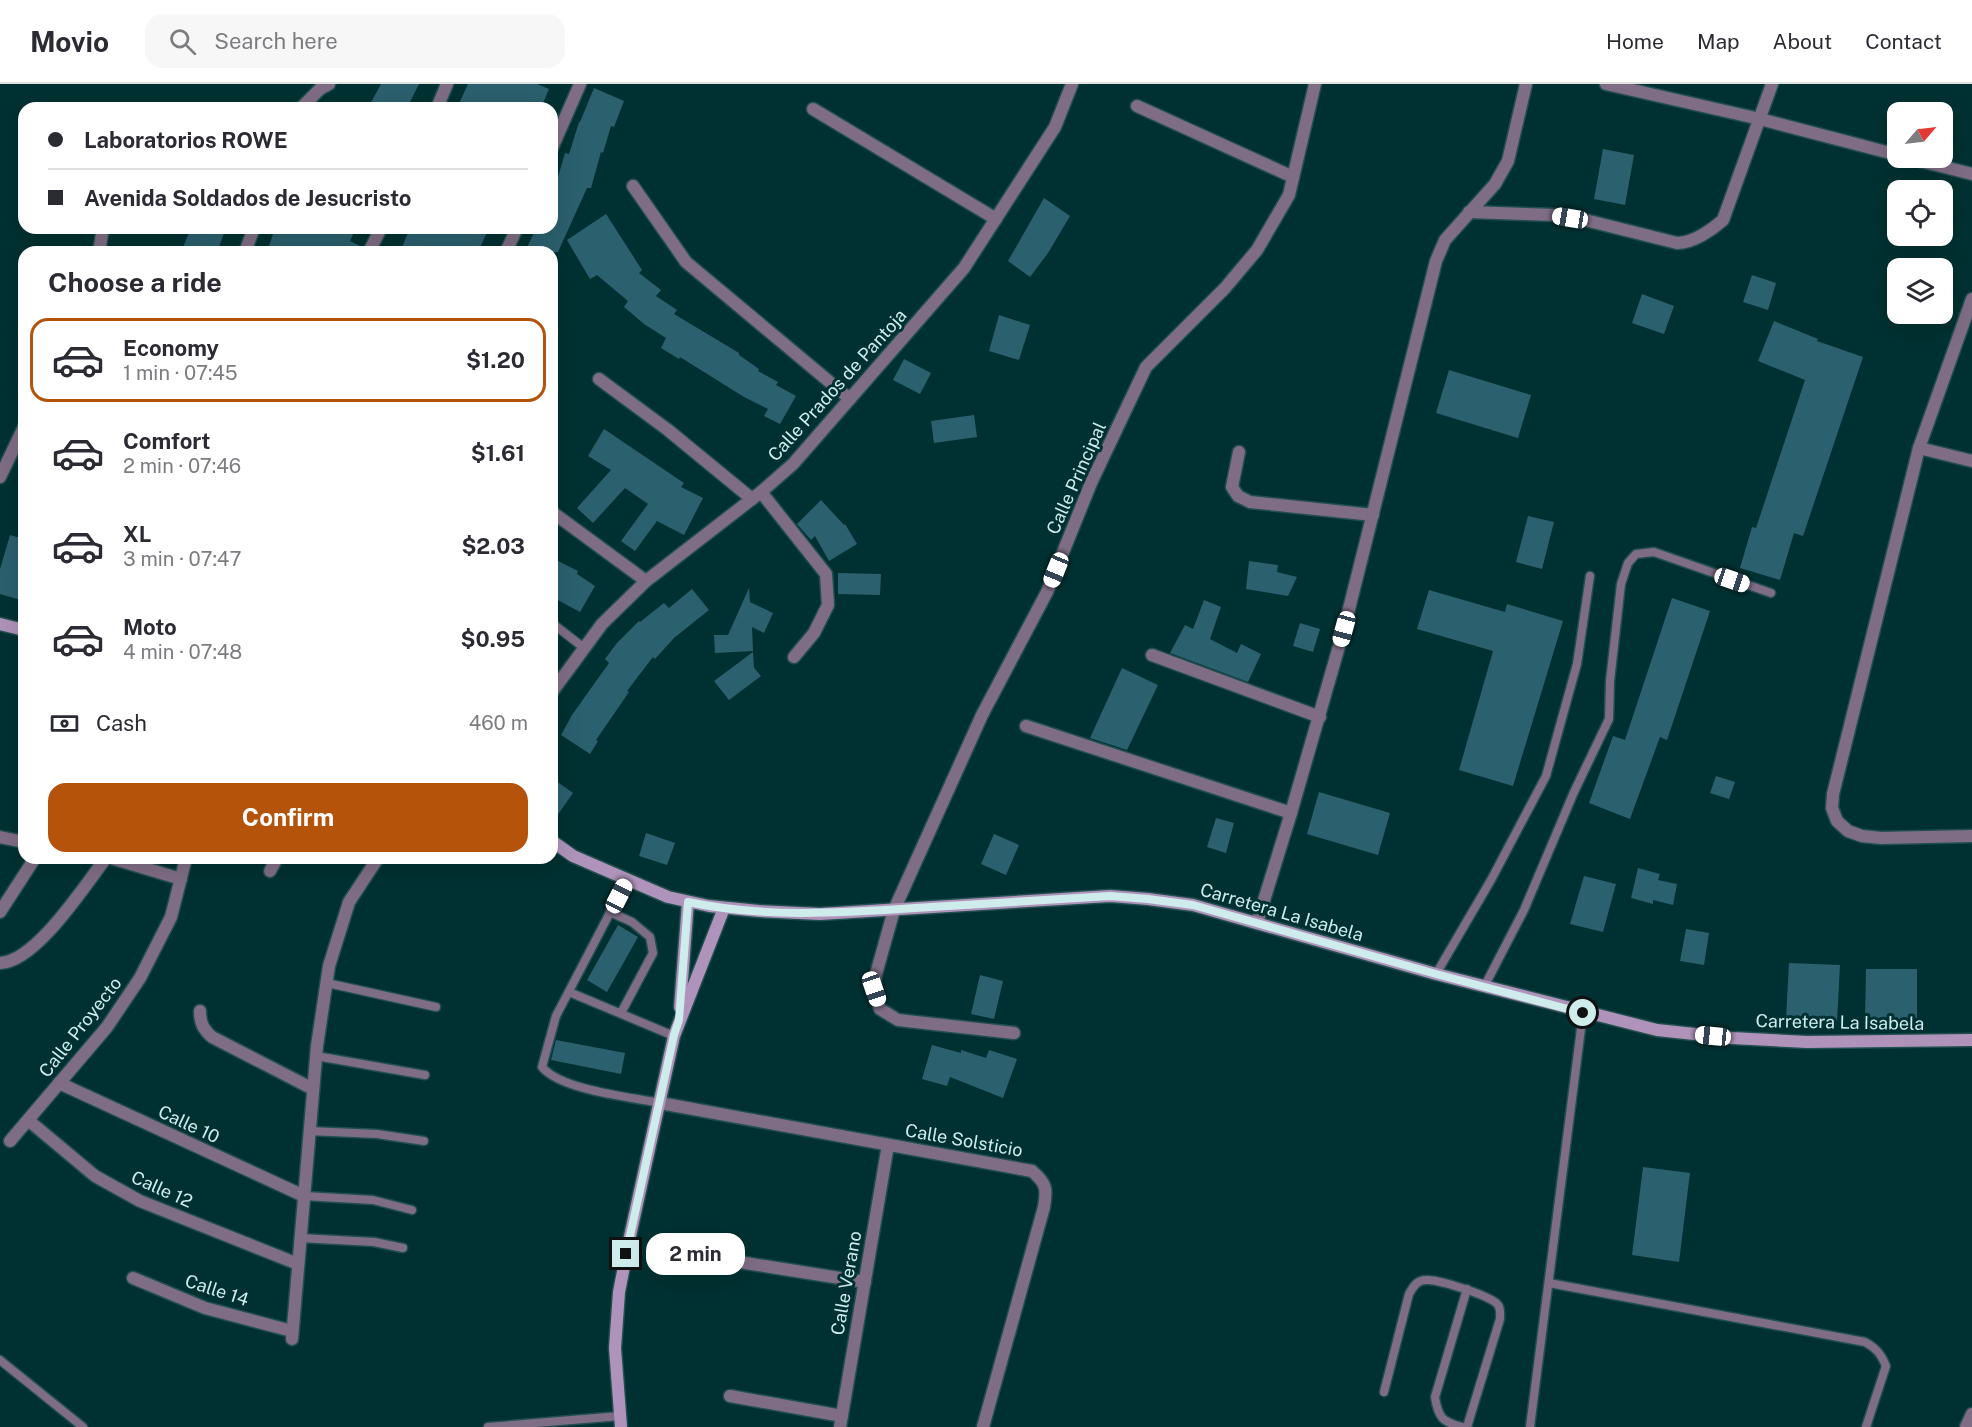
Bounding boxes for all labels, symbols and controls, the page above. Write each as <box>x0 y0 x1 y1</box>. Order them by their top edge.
search box <box>145 14 565 68</box>
text: Movio <box>30 25 109 58</box>
icon: search <box>166 25 199 58</box>
text: Search here <box>214 28 338 54</box>
text: Home <box>1606 29 1664 54</box>
text: Map <box>1697 29 1740 54</box>
text: About <box>1773 29 1832 54</box>
text: Contact <box>1865 29 1942 54</box>
north arrow <box>1887 102 1953 168</box>
map controls <box>1887 102 1953 324</box>
text: Laboratorios ROWE <box>84 127 288 153</box>
button: locate <box>1887 180 1953 246</box>
text: Avenida Soldados de Jesucristo <box>84 185 411 211</box>
car <box>1551 206 1589 230</box>
button: layers <box>1887 258 1953 324</box>
text: Choose a ride <box>48 266 222 298</box>
street label: Calle Prados de Pantoja <box>763 305 911 465</box>
icon: car <box>51 333 105 387</box>
text: Economy <box>123 335 219 361</box>
text: $1.20 <box>466 347 525 373</box>
text: 1 min · 07:45 <box>123 361 238 385</box>
street label: Calle Principal <box>1042 419 1110 537</box>
icon: car <box>51 426 105 480</box>
text: Comfort <box>123 428 210 454</box>
text: $1.61 <box>471 440 525 466</box>
text: 2 min · 07:46 <box>123 454 241 478</box>
icon: car <box>51 519 105 573</box>
text: XL <box>123 521 151 547</box>
text: $2.03 <box>461 533 525 559</box>
text: 3 min · 07:47 <box>123 547 241 571</box>
car <box>1041 550 1071 590</box>
car <box>1712 566 1752 594</box>
car <box>1331 609 1357 649</box>
icon: car <box>51 612 105 666</box>
text: Moto <box>123 614 177 640</box>
text: $0.95 <box>461 626 525 652</box>
text: 4 min · 07:48 <box>123 640 242 664</box>
icon: cash <box>48 707 81 740</box>
text: Cash <box>96 710 147 736</box>
text: 460 m <box>469 711 528 735</box>
button: Confirm <box>48 783 528 852</box>
car <box>603 876 635 916</box>
street label: Carretera La Isabela <box>1198 879 1366 945</box>
car <box>860 969 888 1009</box>
street label: Calle Proyecto <box>34 973 126 1081</box>
route start <box>1569 999 1596 1026</box>
street label: Carretera La Isabela <box>1755 1010 1925 1034</box>
car <box>1694 1025 1732 1047</box>
street label: Calle 10 <box>155 1101 223 1147</box>
street label: Calle Solsticio <box>904 1119 1024 1161</box>
street label: Calle 12 <box>128 1166 196 1212</box>
street label: Calle Verano <box>827 1229 865 1337</box>
callout: 2 min <box>647 1233 746 1275</box>
route end <box>612 1240 639 1267</box>
text: 2 min <box>669 1242 722 1266</box>
street label: Calle 14 <box>183 1270 251 1310</box>

